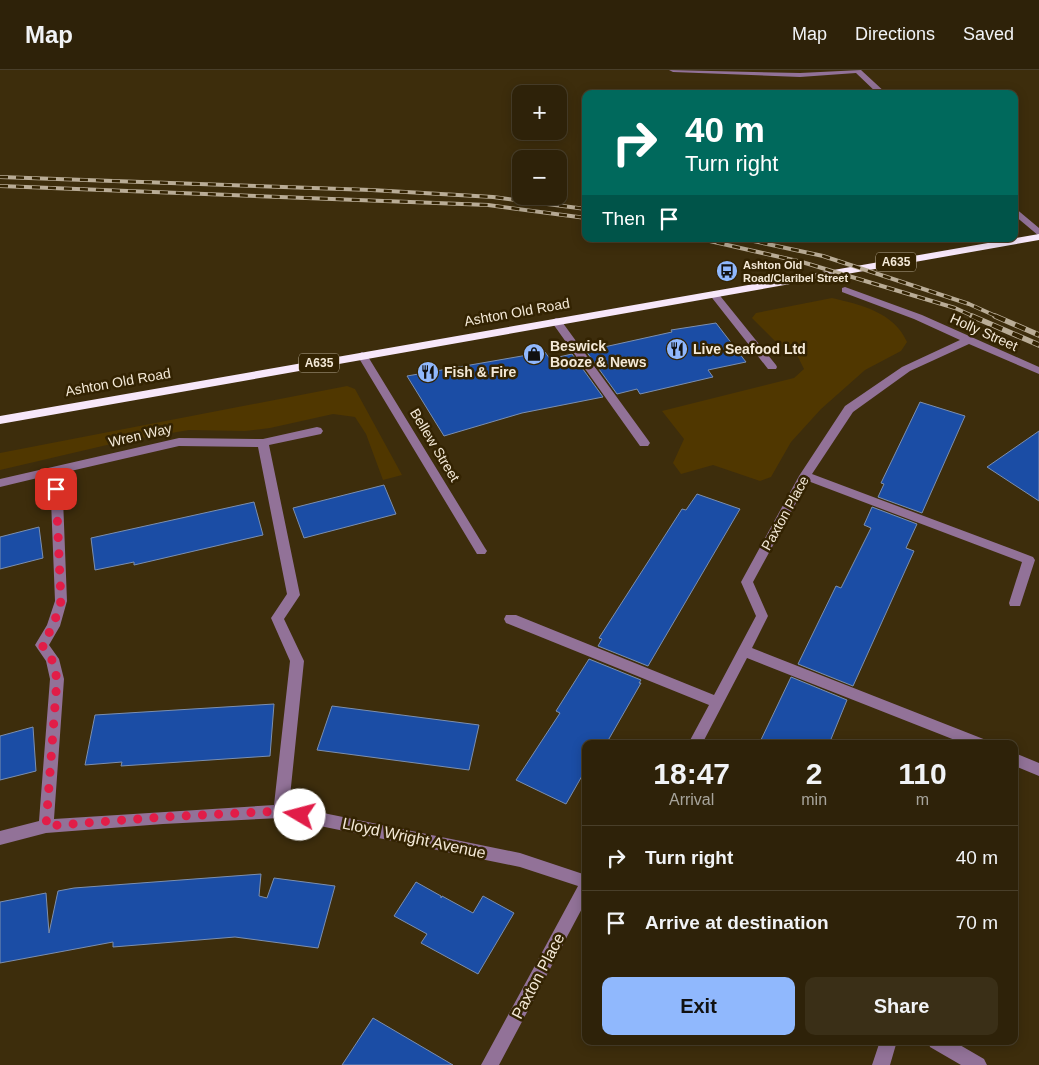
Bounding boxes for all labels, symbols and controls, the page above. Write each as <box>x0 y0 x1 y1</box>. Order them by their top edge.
text: Map <box>25 21 73 48</box>
text: Map <box>792 24 827 44</box>
text: Directions <box>855 24 935 44</box>
text: Saved <box>963 24 1014 44</box>
map controls <box>512 85 567 205</box>
button: + <box>512 85 567 140</box>
icon: right <box>602 110 667 175</box>
text: 40 m <box>685 110 765 149</box>
button: − <box>512 150 567 205</box>
text: Turn right <box>685 151 778 176</box>
icon: arrive <box>655 205 683 233</box>
text: Then <box>602 208 645 229</box>
road number: A635 <box>876 252 916 272</box>
bus stop icon: Ashton Old Road/Claribel Street <box>715 259 739 283</box>
place label: Ashton Old Road/Claribel Street <box>743 259 848 284</box>
street label: Ashton Old Road <box>463 295 571 329</box>
street label: Holly Street <box>948 310 1020 354</box>
restaurant icon: Live Seafood Ltd <box>665 337 689 361</box>
place label: Beswick Booze & News <box>550 338 647 370</box>
place label: Live Seafood Ltd <box>693 341 806 357</box>
shop icon: Beswick Booze & News <box>522 342 546 366</box>
road number: A635 <box>299 354 339 372</box>
restaurant icon: Fish & Fire <box>416 360 440 384</box>
place label: Fish & Fire <box>444 364 517 380</box>
street label: Ashton Old Road <box>64 365 172 399</box>
street label: Bellew Street <box>407 406 463 485</box>
street label: Wren Way <box>107 420 173 450</box>
pin <box>35 468 77 510</box>
street label: Paxton Place <box>758 473 812 553</box>
icon: arrive <box>42 475 70 503</box>
text: 18:47 <box>653 757 730 790</box>
text: 2 <box>806 757 823 790</box>
text: 110 <box>898 757 947 790</box>
position arrow <box>273 788 325 840</box>
text: Arrival <box>669 791 714 808</box>
text: min <box>801 791 827 808</box>
text: m <box>916 791 929 808</box>
street label: Lloyd Wright Avenue <box>341 814 487 862</box>
icon: right <box>602 844 630 872</box>
text: Turn right <box>645 847 733 868</box>
text: 40 m <box>956 847 998 868</box>
icon: arrive <box>602 909 630 937</box>
text: Arrive at destination <box>645 912 829 933</box>
text: 70 m <box>956 912 998 933</box>
street label: Paxton Place <box>508 930 568 1022</box>
button: Exit <box>602 977 795 1035</box>
button: Share <box>805 977 998 1035</box>

